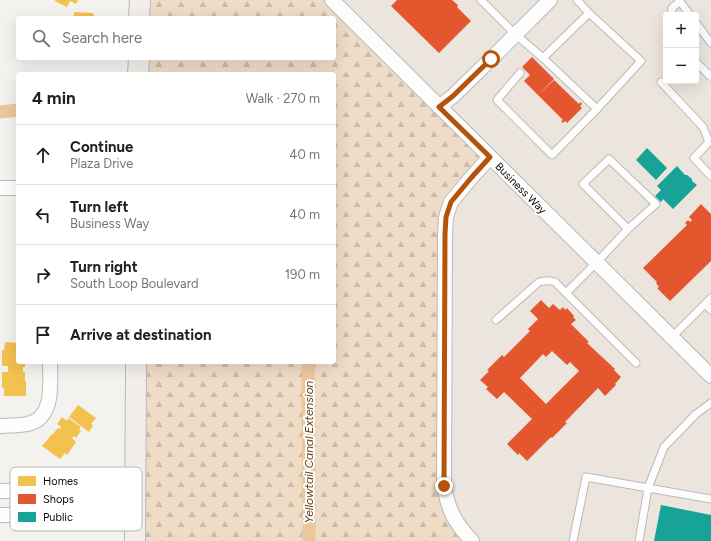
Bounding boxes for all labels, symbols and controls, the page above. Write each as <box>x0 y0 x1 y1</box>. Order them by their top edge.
map controls <box>663 12 699 84</box>
button: + <box>663 12 699 48</box>
search box <box>16 16 336 60</box>
icon: search <box>30 27 52 49</box>
text: Search here <box>62 29 142 47</box>
button: − <box>663 48 699 84</box>
route start <box>482 50 500 68</box>
text: 4 min <box>32 88 76 108</box>
text: Walk · 270 m <box>246 91 320 106</box>
text: Continue <box>70 138 133 156</box>
icon: ahead <box>32 144 54 166</box>
text: 40 m <box>289 147 320 162</box>
text: Plaza Drive <box>70 156 133 171</box>
street label: Business Way <box>492 160 549 217</box>
text: Turn left <box>70 198 128 216</box>
icon: left <box>32 204 54 226</box>
text: 40 m <box>289 207 320 222</box>
text: Business Way <box>70 216 149 231</box>
text: Turn right <box>70 258 138 276</box>
icon: right <box>32 264 54 286</box>
text: 190 m <box>285 267 320 282</box>
text: South Loop Boulevard <box>70 276 199 291</box>
icon: arrive <box>32 324 54 346</box>
text: Arrive at destination <box>70 326 211 344</box>
water label: Yellowtail Canal Extension <box>302 380 316 523</box>
legend <box>10 467 142 531</box>
text: Homes <box>43 475 78 488</box>
route end <box>435 477 453 495</box>
text: Shops <box>43 493 74 506</box>
text: Public <box>43 511 73 524</box>

